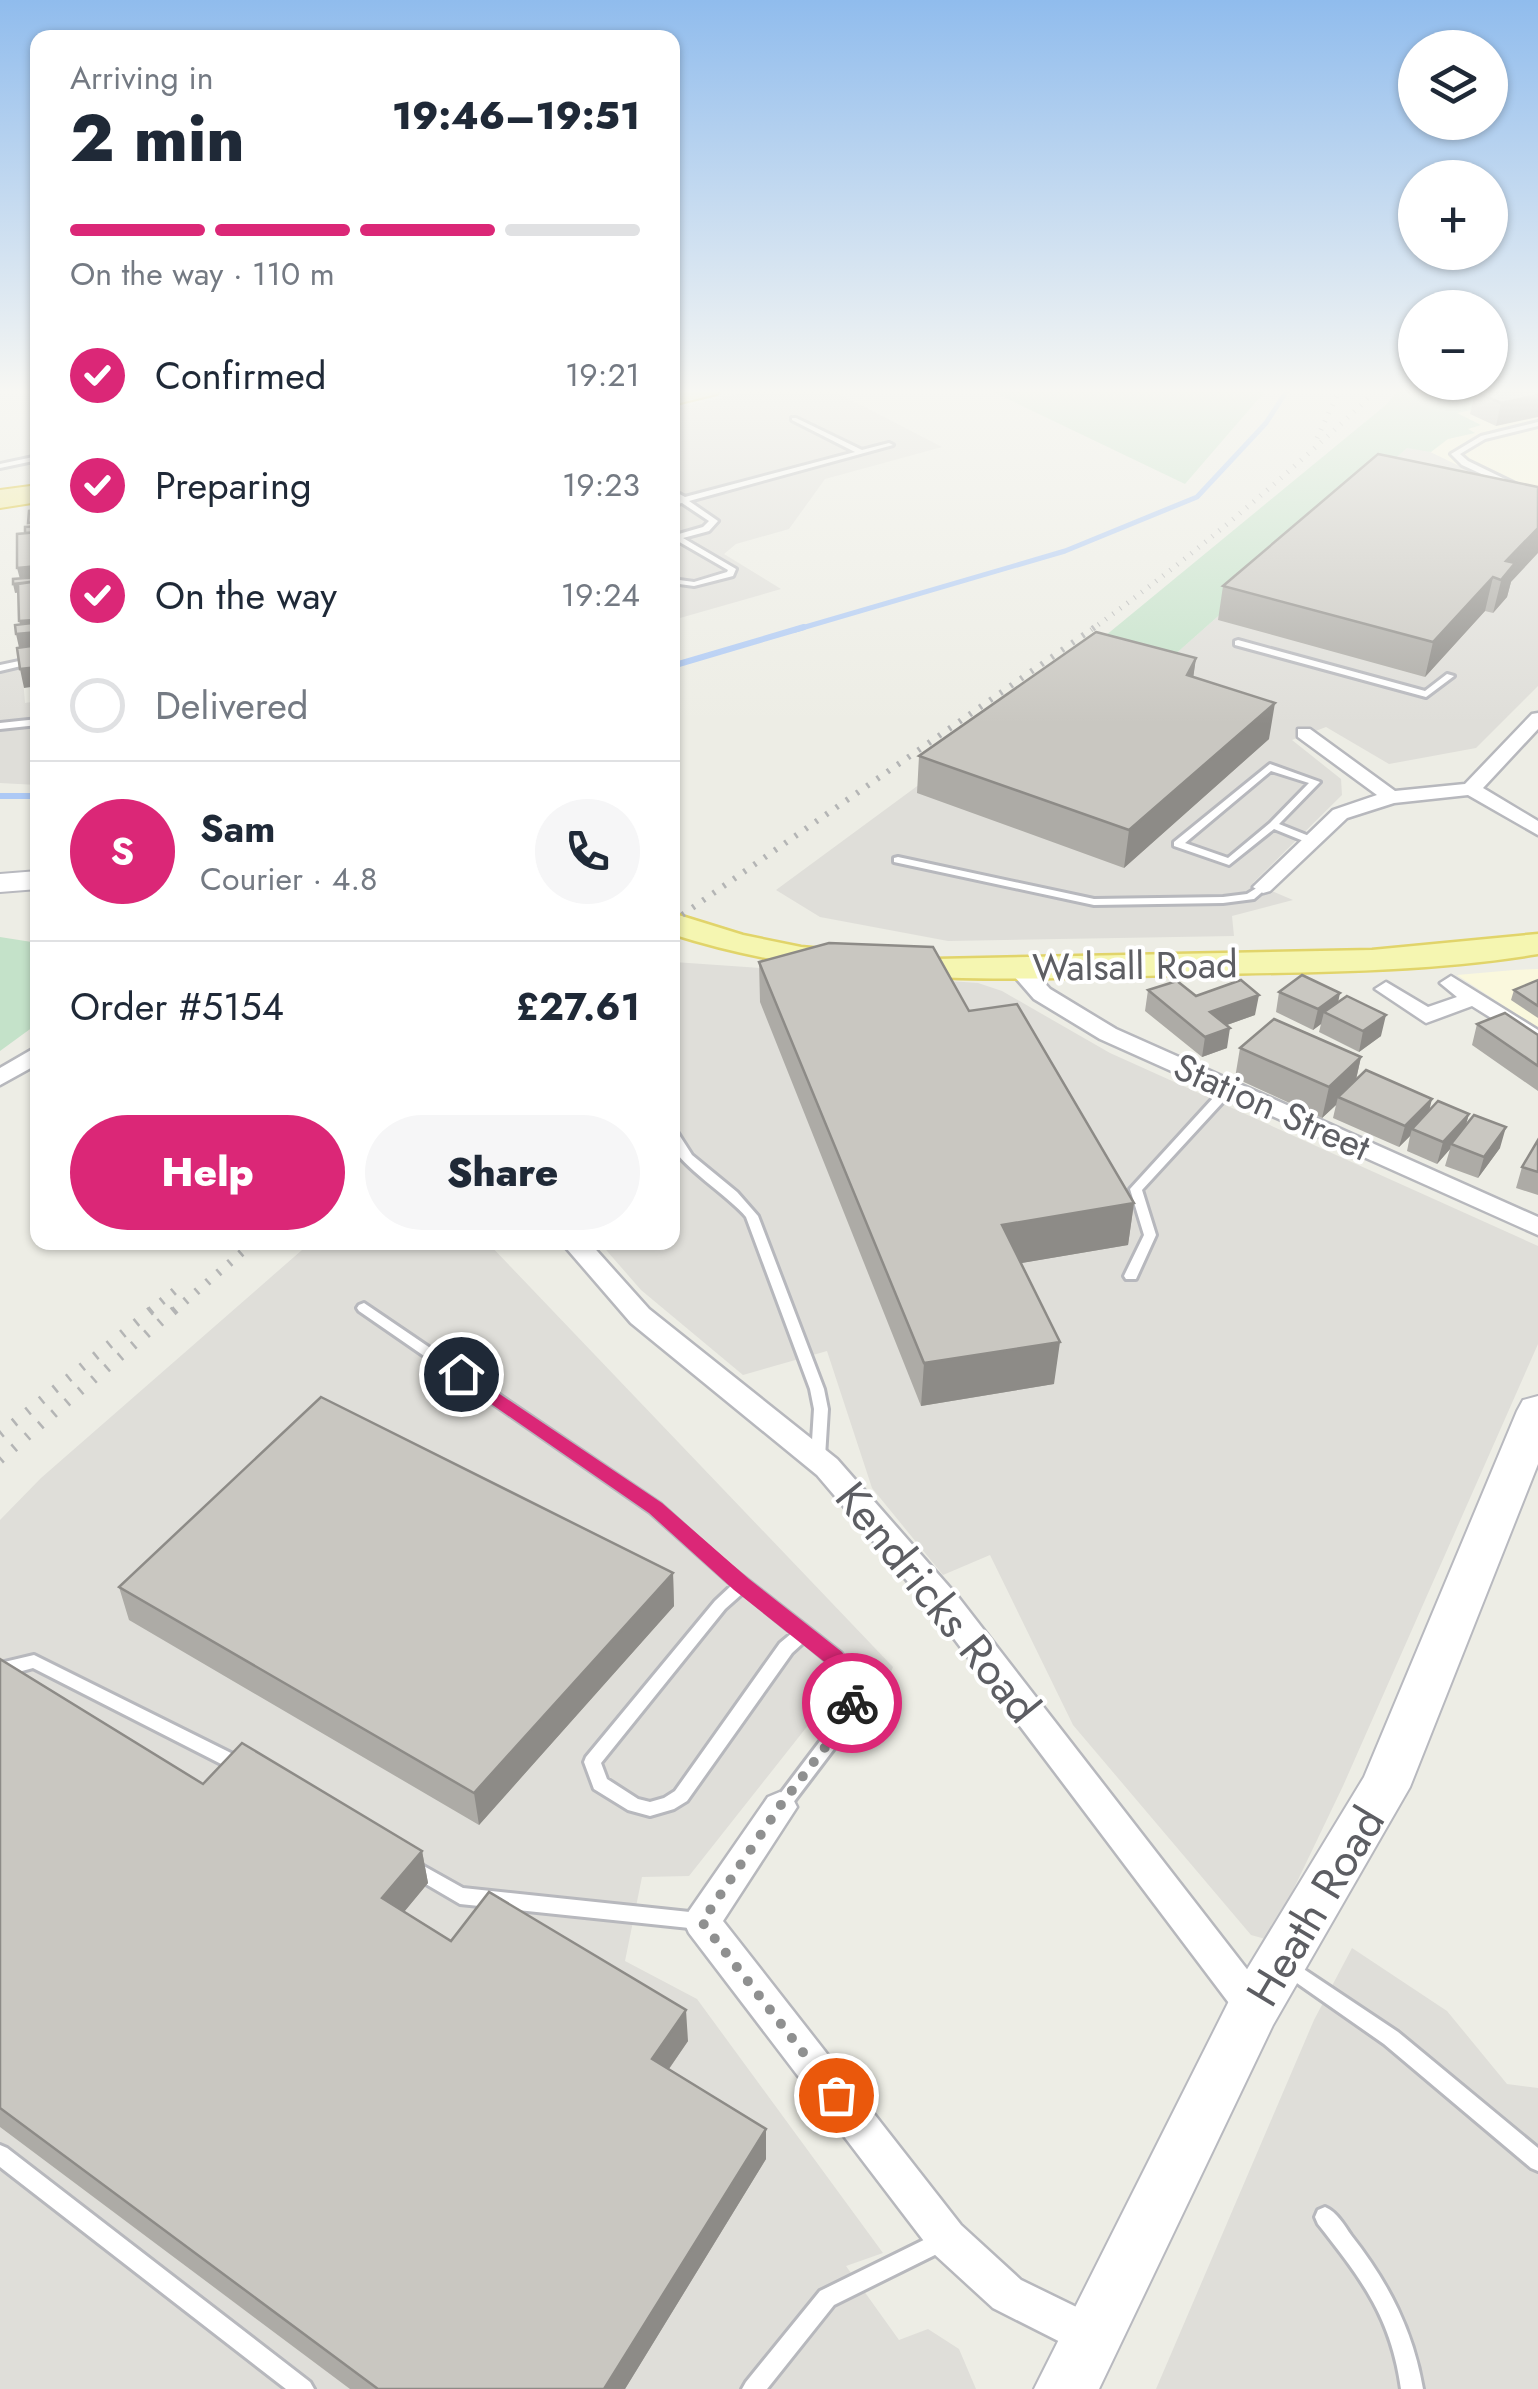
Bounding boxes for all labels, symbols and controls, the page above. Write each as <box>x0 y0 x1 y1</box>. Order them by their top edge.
map controls <box>1398 30 1508 400</box>
button: layers <box>1398 30 1508 140</box>
text: Arriving in <box>70 55 214 101</box>
text: 19:46–19:51 <box>392 88 640 143</box>
text: 2 min <box>70 91 245 185</box>
button: + <box>1398 160 1508 270</box>
text: On the way · 110 m <box>70 251 335 297</box>
button: − <box>1398 290 1508 400</box>
icon: check <box>70 348 125 403</box>
text: Confirmed <box>155 348 326 403</box>
text: 19:21 <box>565 352 640 398</box>
icon: check <box>70 458 125 513</box>
text: Preparing <box>155 458 312 513</box>
text: 19:23 <box>562 462 640 508</box>
icon: check <box>70 568 125 623</box>
text: On the way <box>155 568 337 623</box>
text: 19:24 <box>561 572 640 618</box>
text: Delivered <box>155 678 308 733</box>
button: phone <box>535 799 640 904</box>
text: Sam <box>200 801 275 856</box>
text: S <box>111 824 134 879</box>
text: Courier · 4.8 <box>200 856 377 902</box>
street label: Walsall Road <box>1032 936 1238 995</box>
text: Order #5154 <box>70 979 284 1034</box>
text: £27.61 <box>516 979 640 1034</box>
street label: Station Street <box>1165 1039 1379 1174</box>
button: Help <box>70 1115 345 1230</box>
button: Share <box>365 1115 640 1230</box>
pin <box>419 1332 504 1417</box>
icon: home <box>434 1347 489 1402</box>
street label: Kendricks Road <box>820 1468 1055 1737</box>
courier <box>802 1653 902 1753</box>
icon: bike <box>825 1676 880 1731</box>
street label: Heath Road <box>1230 1794 1400 2018</box>
pin <box>794 2053 879 2138</box>
icon: bag <box>809 2068 864 2123</box>

